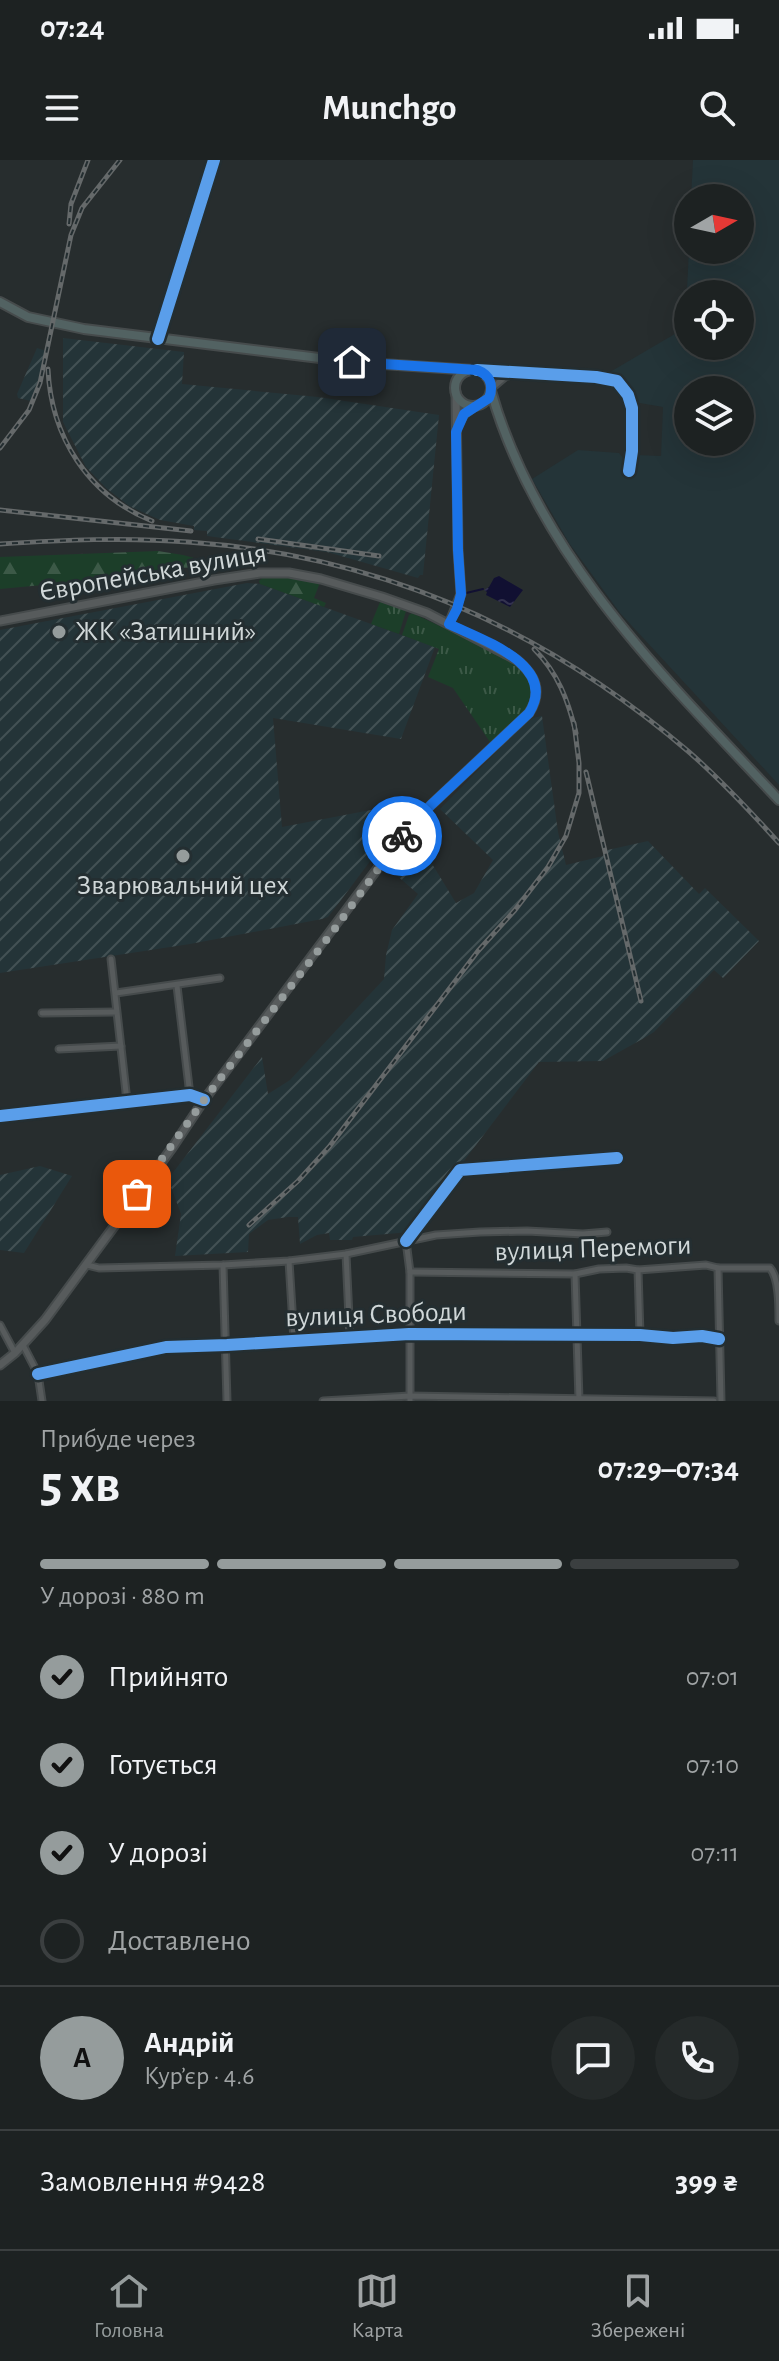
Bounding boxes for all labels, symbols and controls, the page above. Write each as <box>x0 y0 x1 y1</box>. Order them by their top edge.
text: 07:24 <box>40 13 105 43</box>
icon: menu <box>40 86 84 130</box>
icon: search <box>695 86 739 130</box>
text: Munchgo <box>322 90 457 126</box>
north arrow <box>674 184 754 264</box>
map controls <box>674 184 754 456</box>
button: locate <box>674 280 754 360</box>
pin <box>318 328 386 396</box>
icon: home <box>330 340 374 384</box>
button: layers <box>674 376 754 456</box>
street label: Європейська вулиця <box>37 539 269 607</box>
place label: ЖК «Затишний» <box>75 618 256 646</box>
marker: ЖК «Затишний» <box>50 623 68 641</box>
courier <box>362 796 442 876</box>
icon: bike <box>380 814 424 858</box>
marker: Зварювальний цех <box>174 847 192 865</box>
place label: Зварювальний цех <box>77 872 289 900</box>
pin <box>103 1160 171 1228</box>
icon: bag <box>115 1172 159 1216</box>
street label: вулиця Перемоги <box>494 1232 692 1266</box>
street label: вулиця Свободи <box>285 1298 467 1332</box>
text: Прибуде через <box>40 1426 196 1452</box>
text: 07:29–07:34 <box>598 1454 739 1484</box>
text: 5 хв <box>40 1459 120 1511</box>
text: У дорозі · 880 m <box>40 1583 205 1609</box>
icon: check <box>40 1655 84 1699</box>
text: Прийнято <box>108 1662 228 1692</box>
text: 07:01 <box>686 1664 739 1690</box>
icon: check <box>40 1743 84 1787</box>
text: Готується <box>108 1750 218 1780</box>
text: 07:10 <box>686 1752 739 1778</box>
icon: check <box>40 1831 84 1875</box>
text: У дорозі <box>108 1838 208 1868</box>
text: 07:11 <box>691 1840 739 1866</box>
text: Доставлено <box>108 1926 251 1956</box>
button: chat <box>551 2016 635 2100</box>
button: phone <box>655 2016 739 2100</box>
text: Андрій <box>144 2028 235 2058</box>
text: А <box>73 2043 91 2073</box>
text: Кур’єр · 4.6 <box>144 2063 254 2089</box>
text: Замовлення #9428 <box>40 2167 265 2197</box>
text: 399 ₴ <box>675 2167 739 2197</box>
tab: Головна <box>94 2269 164 2343</box>
tab: Карта <box>352 2269 403 2343</box>
tab: Збережені <box>591 2269 685 2343</box>

